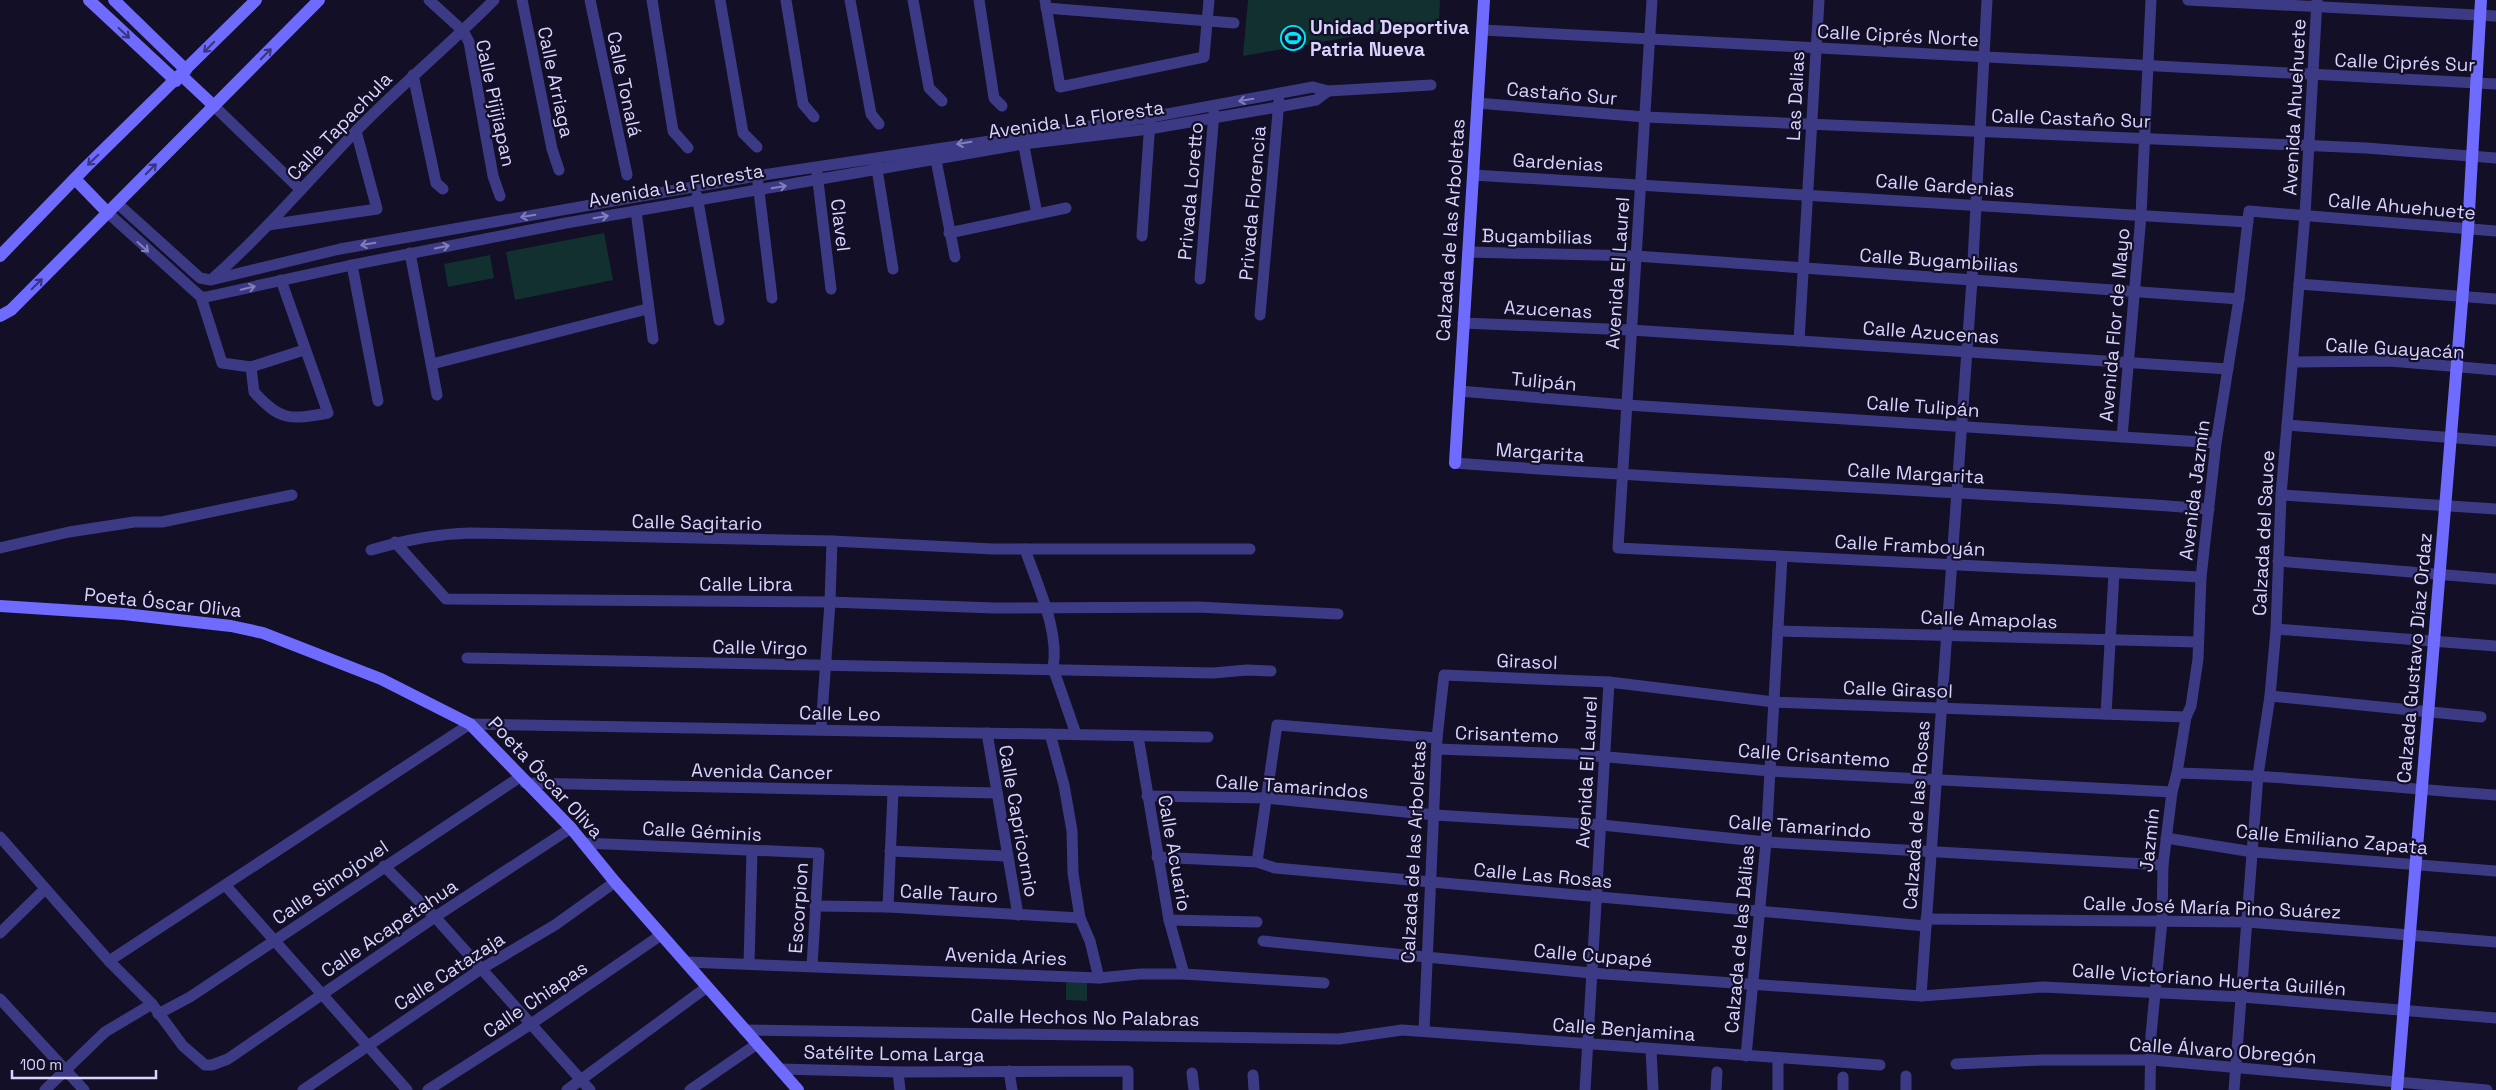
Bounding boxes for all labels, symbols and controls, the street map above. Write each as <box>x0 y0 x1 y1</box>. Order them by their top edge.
place label: Unidad Deportiva Patria Nueva <box>1310 15 1469 62</box>
street label: Avenida Ahuehuete <box>2277 18 2312 196</box>
street label: Calle Ciprés Norte <box>1817 19 1979 52</box>
street label: Calle Arriaga <box>532 24 580 140</box>
sports icon: Unidad Deportiva Patria Nueva <box>1280 25 1306 51</box>
one-way arrow <box>118 27 130 39</box>
street label: Calle Tonalá <box>601 29 648 139</box>
street label: Calle Pijijiapan <box>470 37 521 169</box>
one-way arrow <box>203 41 216 53</box>
one-way arrow <box>260 48 272 60</box>
street label: Calle Ciprés Sur <box>2334 48 2476 77</box>
street label: Las Dalias <box>1781 51 1810 142</box>
street label: Calle Tapachula <box>281 67 398 186</box>
street label: Castaño Sur <box>1506 76 1618 111</box>
street label: Avenida La Floresta <box>986 95 1166 144</box>
one-way arrow <box>1238 96 1254 106</box>
street label: Calle Castaño Sur <box>1991 103 2151 134</box>
street label: Calzada de las Arboletas <box>1430 118 1471 342</box>
street label: Privada Loretto <box>1172 121 1209 261</box>
street label: Privada Florencia <box>1233 125 1272 281</box>
one-way arrow <box>957 139 973 149</box>
street label: Gardenias <box>1512 148 1604 177</box>
one-way arrow <box>87 154 99 166</box>
street label: Avenida La Floresta <box>587 158 766 213</box>
one-way arrow <box>145 163 157 175</box>
street label: Calle Gardenias <box>1875 168 2015 203</box>
one-way arrow <box>770 181 786 191</box>
street label: Calle Ahuehuete <box>2327 188 2477 225</box>
street label: Avenida El Laurel <box>1600 196 1635 350</box>
street label: Clavel <box>825 197 856 253</box>
one-way arrow <box>520 212 536 222</box>
one-way arrow <box>593 212 609 222</box>
street label: Bugambilias <box>1481 223 1593 250</box>
street label: Avenida Flor de Mayo <box>2094 227 2135 423</box>
one-way arrow <box>360 240 376 250</box>
one-way arrow <box>136 241 149 252</box>
one-way arrow <box>433 242 449 251</box>
street label: Calle Bugambilias <box>1859 242 2019 279</box>
one-way arrow <box>31 278 43 291</box>
one-way arrow <box>240 283 256 292</box>
street label: Azucenas <box>1503 295 1593 324</box>
street label: Calle Azucenas <box>1862 315 2000 350</box>
street label: Calle Guayacán <box>2325 332 2465 365</box>
street label: Tulipán <box>1510 366 1578 397</box>
street label: Calle Tulipán <box>1865 390 1980 423</box>
street label: Avenida Jazmín <box>2173 418 2216 562</box>
street label: Margarita <box>1495 437 1585 468</box>
street label: Calzada del Sauce <box>2247 450 2280 617</box>
street label: Calle Margarita <box>1847 457 1985 490</box>
street label: Calle Sagitario <box>631 509 763 536</box>
street label: Calle Framboyán <box>1834 529 1986 562</box>
street label: Calzada Gustavo Díaz Ordaz <box>2391 532 2438 784</box>
street label: Calle Libra <box>699 572 793 597</box>
street label: Poeta Óscar Oliva <box>83 582 243 623</box>
street label: Calle Amapolas <box>1920 605 2058 634</box>
street label: Calle Virgo <box>712 634 808 661</box>
street label: Girasol <box>1496 648 1558 675</box>
street label: Calle Girasol <box>1843 675 1953 704</box>
street label: Avenida El Laurel <box>1570 695 1603 849</box>
street label: Calle Leo <box>799 700 881 727</box>
street label: Poeta Óscar Oliva <box>483 711 609 844</box>
street label: Crisantemo <box>1455 720 1559 749</box>
street label: Calzada de las Rosas <box>1897 720 1936 910</box>
street label: Calle Crisantemo <box>1737 738 1891 773</box>
street label: Calzada de las Arboletas <box>1395 740 1432 964</box>
street label: Calle Capricornio <box>993 743 1044 899</box>
street label: Avenida Cancer <box>691 758 833 785</box>
street label: Calle Tamarindos <box>1215 769 1369 804</box>
street label: Calle Acuario <box>1152 793 1197 913</box>
street label: Jazmín <box>2134 807 2165 873</box>
street label: Calle Tamarindo <box>1728 809 1872 844</box>
street label: Calle Géminis <box>642 816 762 847</box>
street label: Calle Emiliano Zapata <box>2235 819 2429 860</box>
street label: Calle Simojovel <box>267 834 393 930</box>
street label: Calzada de las Dálias <box>1719 844 1760 1034</box>
street label: Calle Las Rosas <box>1473 857 1613 894</box>
street label: Escorpion <box>783 862 814 954</box>
street label: Calle Acapetahua <box>316 873 462 983</box>
street label: Calle Tauro <box>899 878 999 909</box>
street label: Calle José María Pino Suárez <box>2082 890 2342 925</box>
street label: Calle Catazaja <box>389 926 509 1017</box>
street label: Calle Cupapé <box>1533 938 1653 973</box>
street label: Avenida Aries <box>945 942 1067 971</box>
street label: Calle Chiapas <box>478 955 592 1044</box>
street label: Calle Victoriano Huerta Guillén <box>2071 957 2347 1002</box>
street label: Calle Hechos No Palabras <box>970 1003 1200 1032</box>
street label: Calle Benjamina <box>1552 1012 1696 1047</box>
street label: Calle Álvaro Obregón <box>2128 1031 2318 1070</box>
street label: Satélite Loma Larga <box>803 1039 985 1068</box>
scale bar <box>12 1048 156 1080</box>
text: 100 m <box>20 1055 62 1074</box>

